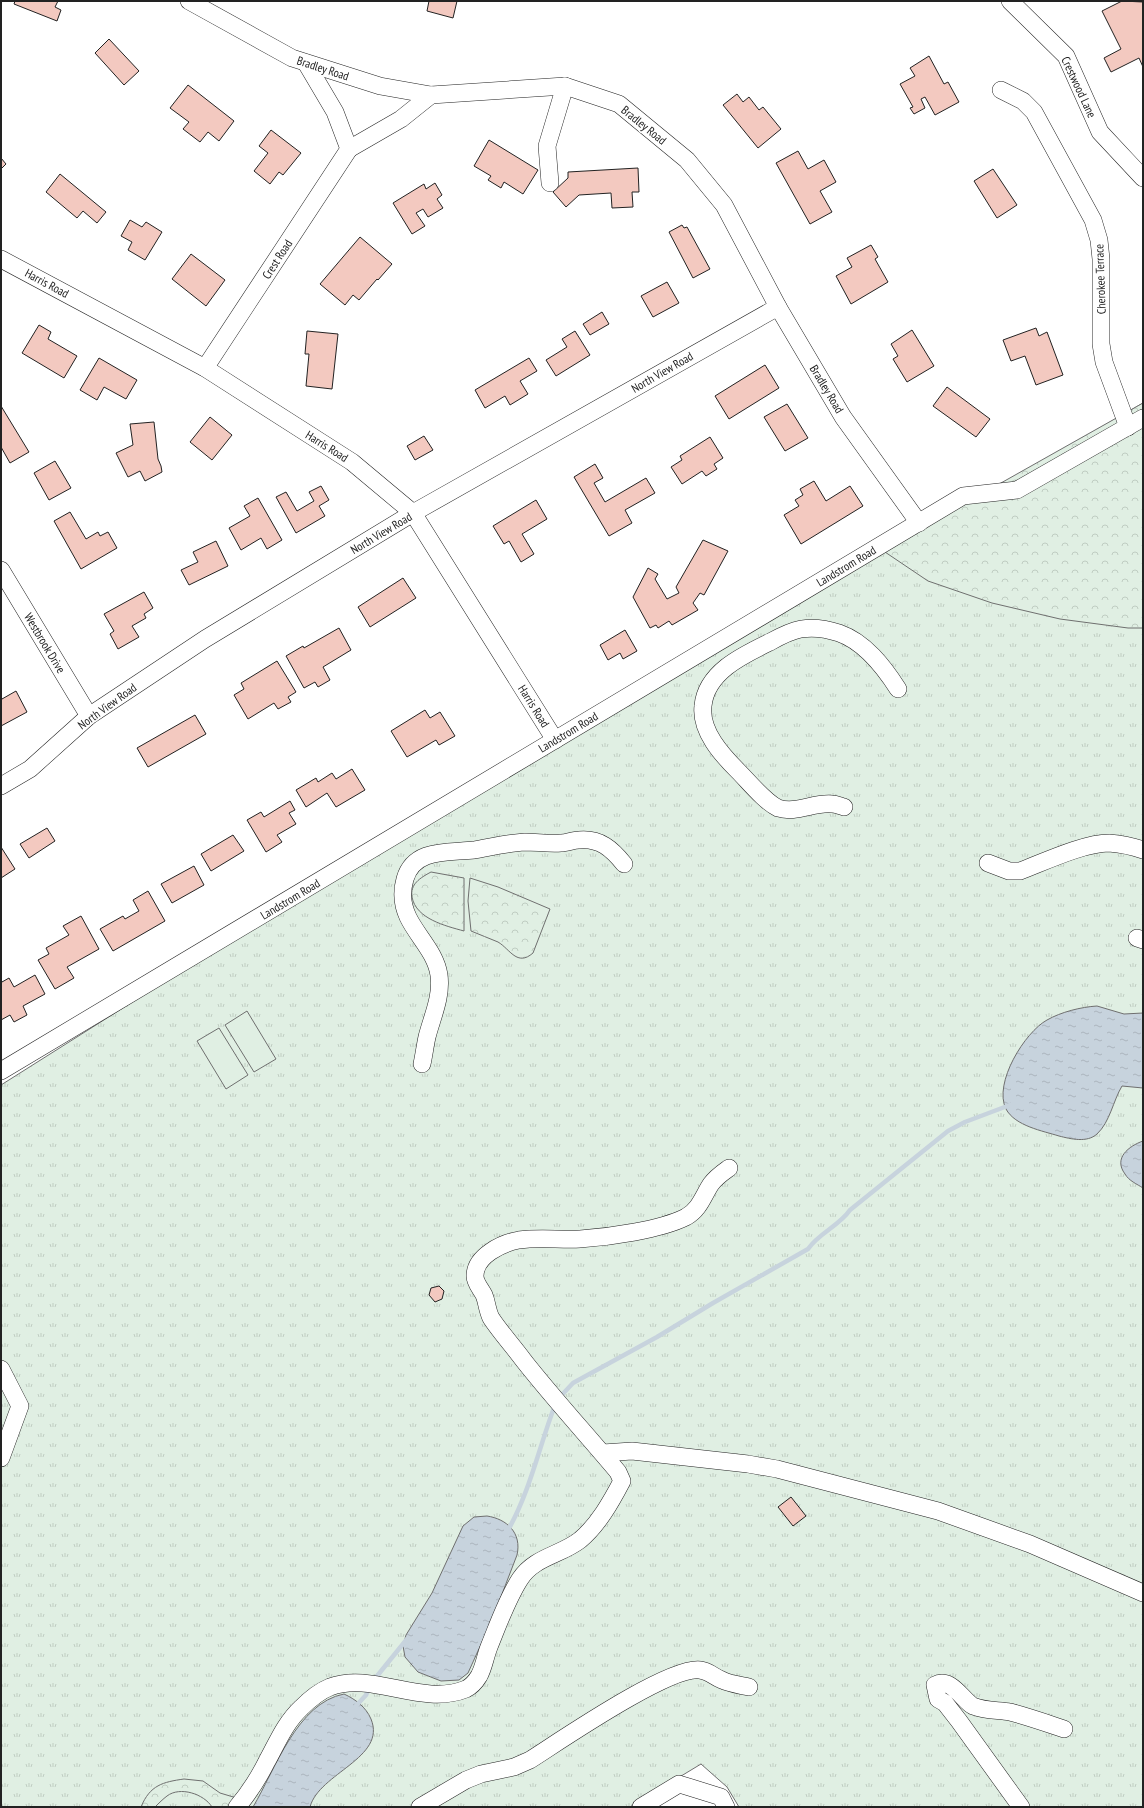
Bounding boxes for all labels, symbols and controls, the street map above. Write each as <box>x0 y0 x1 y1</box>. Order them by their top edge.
street label: Bradley Road <box>295 53 351 83</box>
street label: Crestwood Lane <box>1058 54 1100 120</box>
street label: Bradley Road <box>618 102 670 148</box>
street label: Crest Road <box>259 236 295 282</box>
street label: Cherokee Terrace <box>1091 244 1109 314</box>
street label: Harris Road <box>23 265 71 301</box>
street label: North View Road <box>628 348 696 396</box>
street label: Bradley Road <box>807 362 847 416</box>
street label: Harris Road <box>303 427 351 465</box>
street label: North View Road <box>348 509 414 557</box>
street label: Landstrom Road <box>814 542 878 590</box>
street label: Westbrook Drive <box>21 610 69 676</box>
street label: North View Road <box>75 680 139 732</box>
street label: Harris Road <box>515 682 553 730</box>
street label: Landstrom Road <box>536 708 600 756</box>
street label: Landstrom Road <box>258 875 322 923</box>

